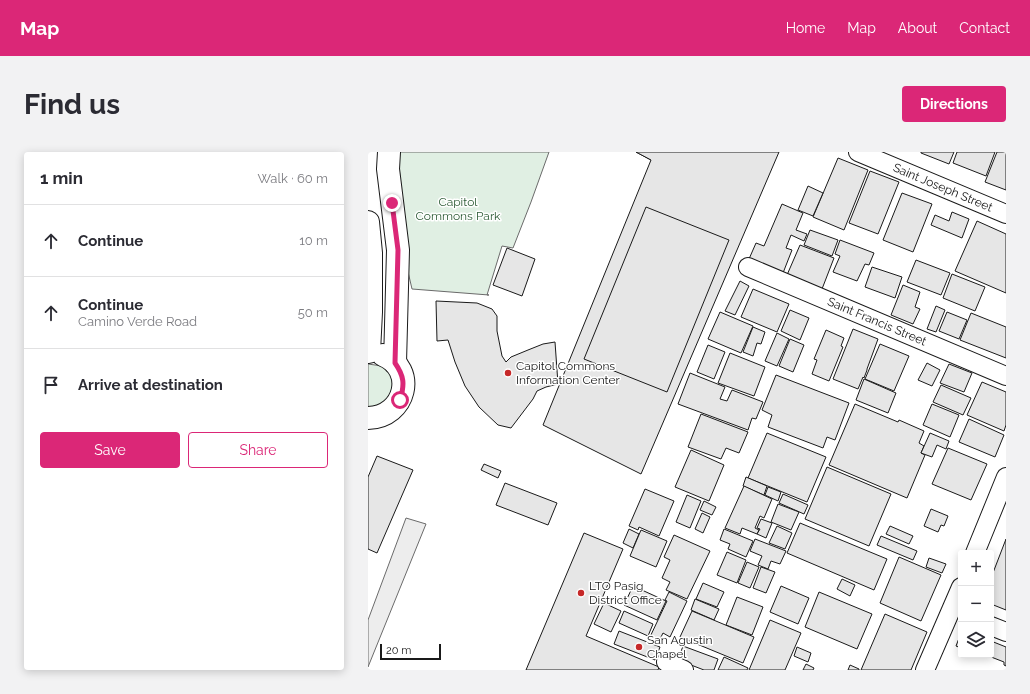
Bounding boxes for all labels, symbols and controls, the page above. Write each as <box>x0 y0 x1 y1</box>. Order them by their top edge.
text: Map <box>20 17 59 39</box>
text: Home <box>786 20 825 36</box>
text: Map <box>847 20 876 36</box>
text: About <box>898 20 937 36</box>
text: Contact <box>959 20 1010 36</box>
button: Directions <box>902 86 1006 122</box>
text: Find us <box>24 88 120 121</box>
street label: Saint Joseph Street <box>891 160 995 215</box>
text: 1 min <box>40 168 83 188</box>
text: Walk · 60 m <box>257 171 328 186</box>
route end <box>383 194 401 212</box>
park label: Capitol Commons Park <box>416 195 501 223</box>
icon: ahead <box>40 230 62 252</box>
text: Continue <box>78 232 143 250</box>
text: 10 m <box>299 233 328 248</box>
street label: Saint Francis Street <box>825 294 929 349</box>
text: Continue <box>78 296 143 314</box>
icon: ahead <box>40 302 62 324</box>
text: 50 m <box>298 305 328 320</box>
text: Camino Verde Road <box>78 314 197 329</box>
place label: Capitol Commons Information Center <box>516 359 621 387</box>
marker: Capitol Commons Information Center <box>503 368 513 378</box>
icon: arrive <box>40 374 62 396</box>
text: Arrive at destination <box>78 376 223 394</box>
route start <box>391 391 409 409</box>
button: Save <box>40 432 180 468</box>
button: Share <box>188 432 328 468</box>
map controls <box>958 550 994 658</box>
button: + <box>958 550 994 586</box>
place label: LTO Pasig District Office <box>589 579 662 607</box>
button: − <box>958 586 994 622</box>
marker: LTO Pasig District Office <box>576 588 586 598</box>
button: layers <box>958 622 994 658</box>
place label: San Agustin Chapel <box>647 633 712 661</box>
scale bar <box>380 642 441 661</box>
marker: San Agustin Chapel <box>634 642 644 652</box>
text: 20 m <box>386 644 411 657</box>

